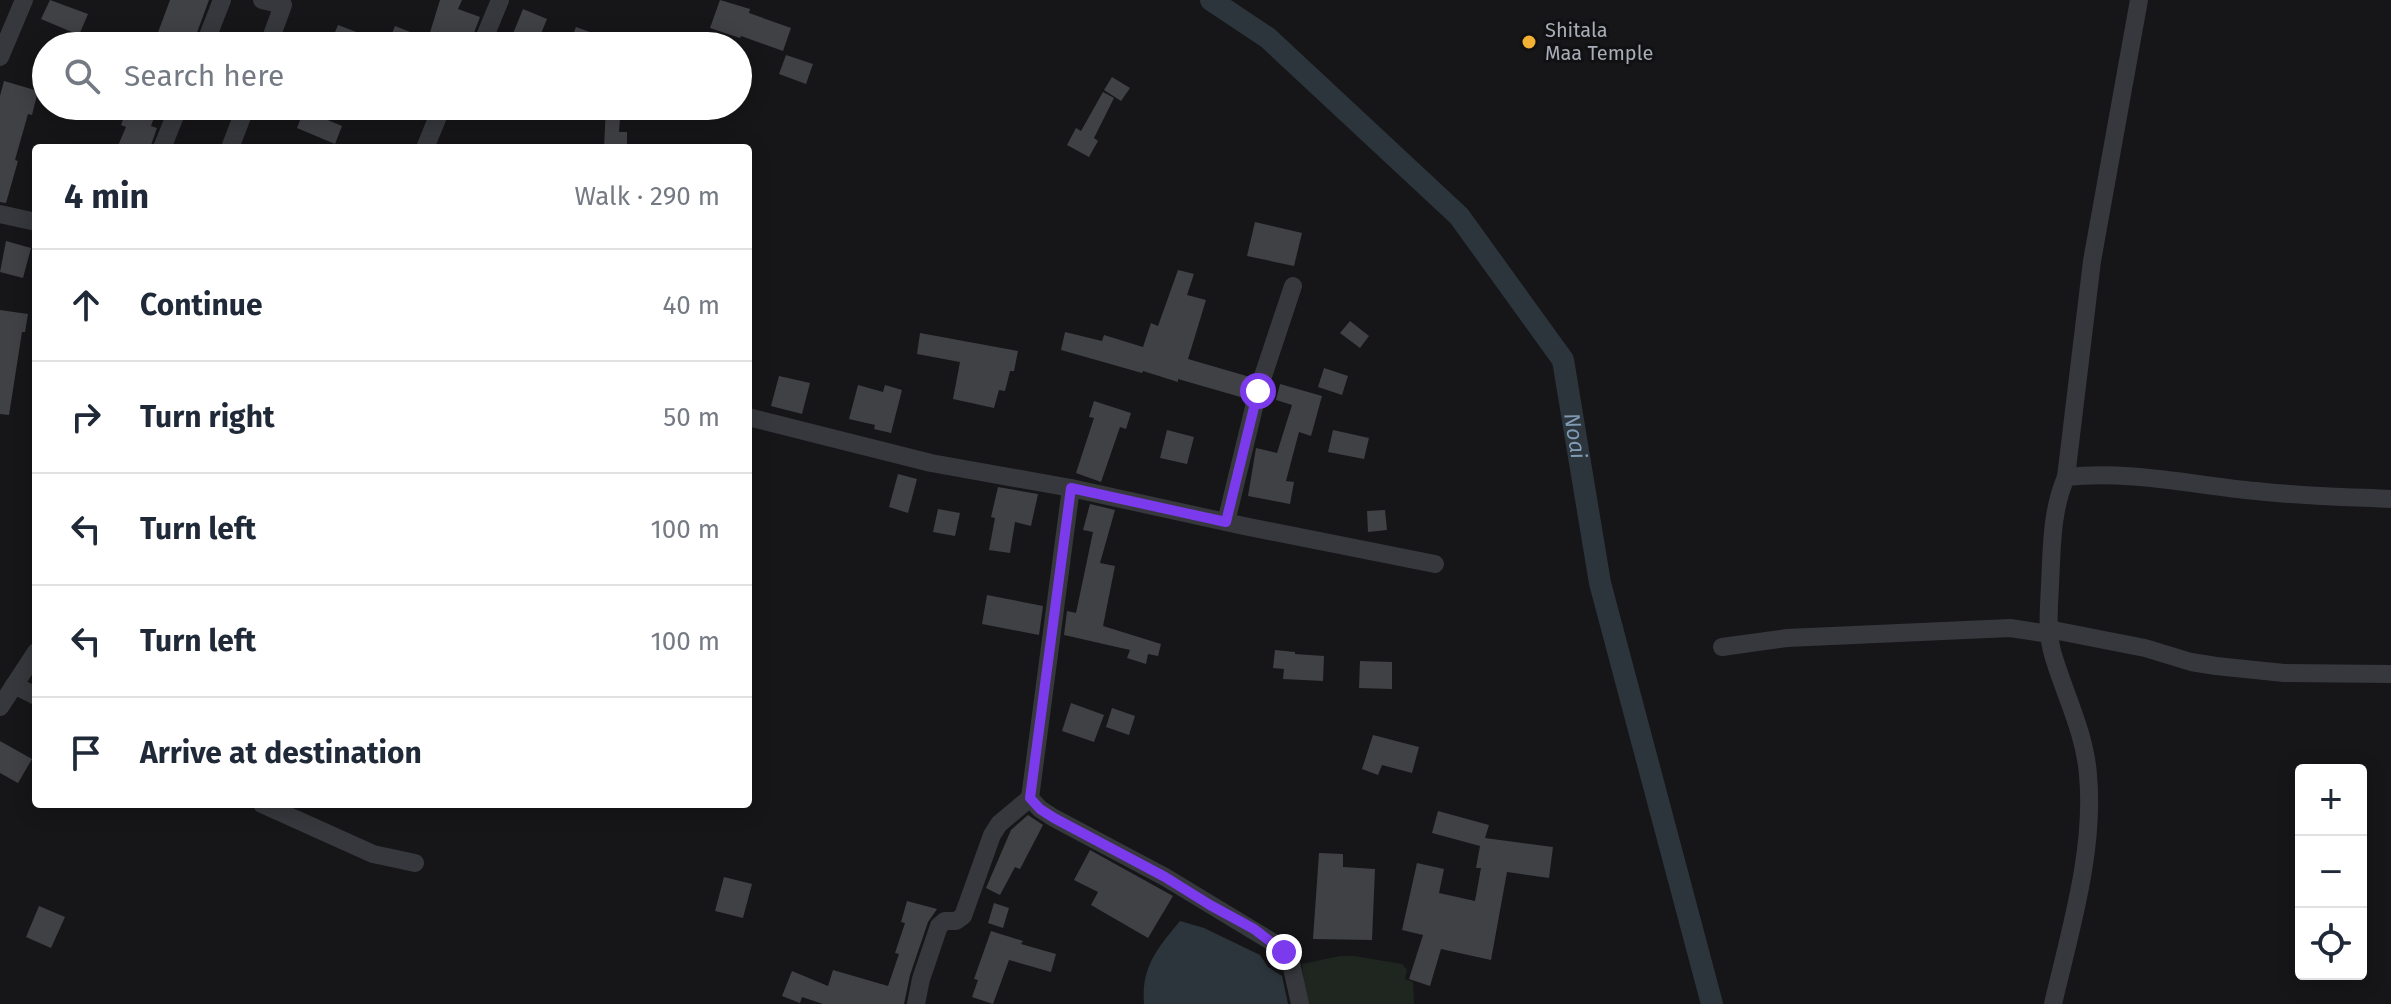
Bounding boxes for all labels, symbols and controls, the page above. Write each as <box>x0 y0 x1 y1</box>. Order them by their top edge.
place label: Shitala Maa Temple <box>1545 18 1653 65</box>
search box <box>32 32 752 120</box>
marker: Shitala Maa Temple <box>1520 33 1538 51</box>
icon: search <box>60 54 104 98</box>
text: Search here <box>124 58 284 94</box>
text: 4 min <box>64 176 149 217</box>
text: Walk · 290 m <box>575 181 720 212</box>
icon: ahead <box>64 283 108 327</box>
text: Continue <box>140 287 263 323</box>
text: 40 m <box>662 290 720 321</box>
route start <box>1240 373 1276 409</box>
icon: right <box>64 395 108 439</box>
text: Turn right <box>140 399 275 435</box>
text: 50 m <box>663 402 720 433</box>
water label: Noai <box>1558 411 1592 461</box>
icon: left <box>64 507 108 551</box>
text: Turn left <box>140 511 256 547</box>
text: 100 m <box>651 514 720 545</box>
icon: left <box>64 619 108 663</box>
text: Turn left <box>140 623 256 659</box>
text: 100 m <box>651 626 720 657</box>
icon: arrive <box>64 731 108 775</box>
text: Arrive at destination <box>140 735 422 771</box>
map controls <box>2295 764 2367 980</box>
button: + <box>2295 764 2367 836</box>
button: − <box>2295 836 2367 908</box>
button: locate <box>2295 908 2367 980</box>
route end <box>1266 934 1302 970</box>

